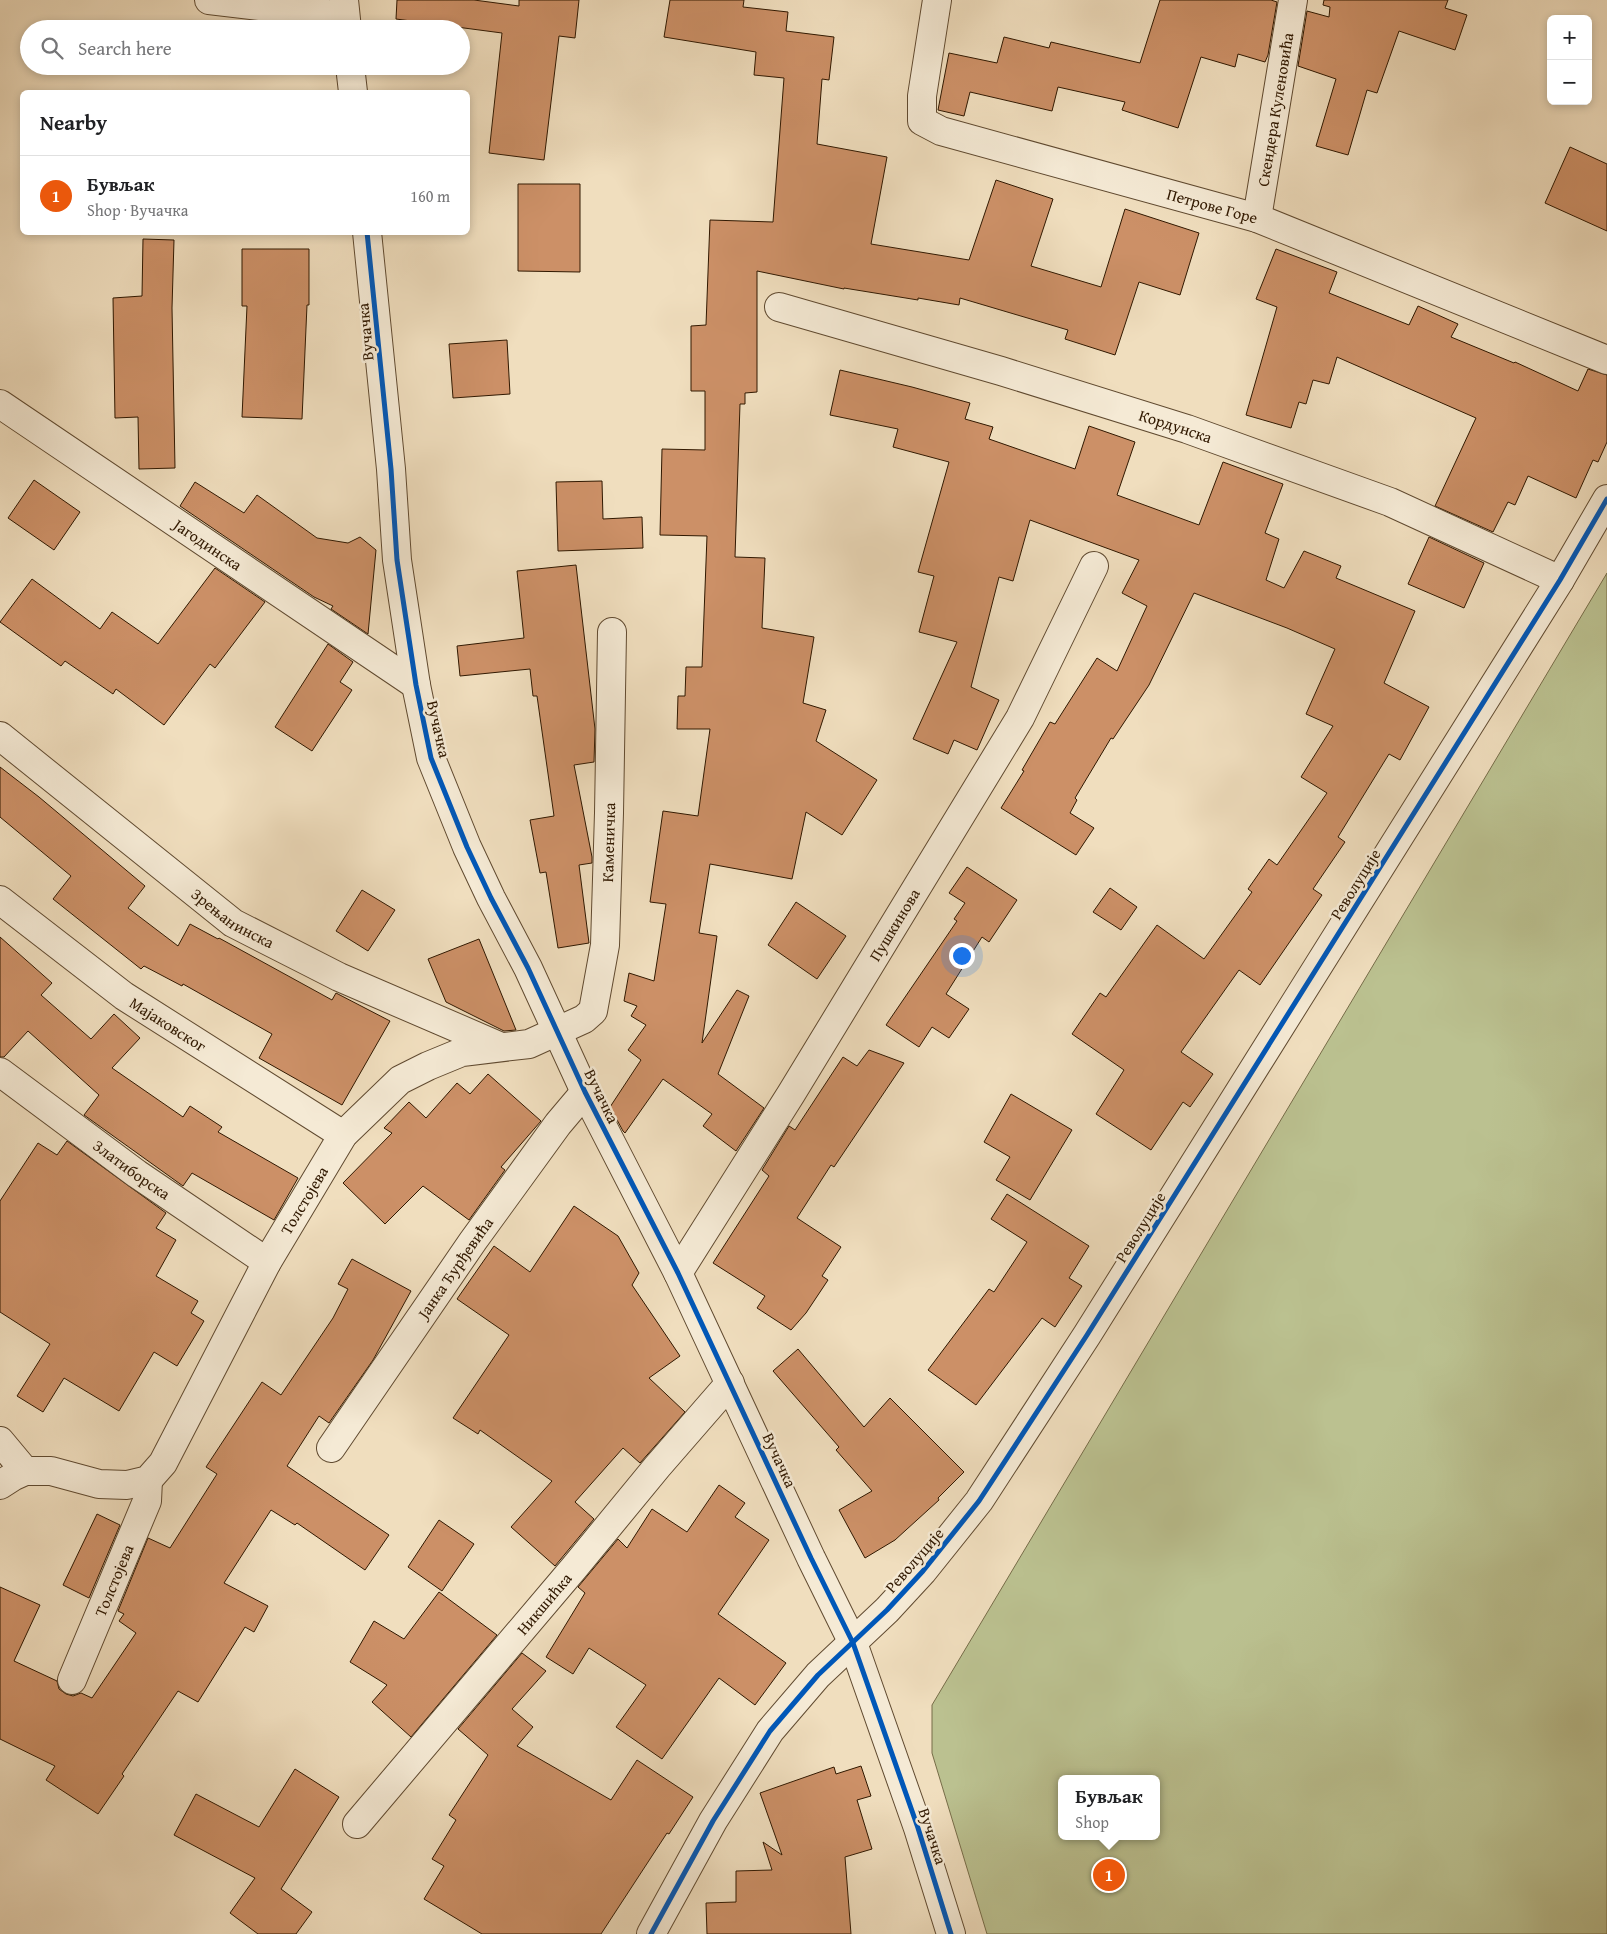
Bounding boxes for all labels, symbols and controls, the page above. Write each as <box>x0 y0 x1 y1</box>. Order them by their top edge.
map controls <box>1547 15 1592 105</box>
button: + <box>1547 15 1592 60</box>
search box <box>20 20 470 75</box>
street label: Скендера Куленовића <box>1250 30 1299 188</box>
icon: search <box>38 34 66 62</box>
text: Search here <box>78 34 172 62</box>
button: − <box>1547 60 1592 105</box>
text: Nearby <box>40 107 107 138</box>
text: Бувљак <box>87 170 154 198</box>
street label: Петрове Горе <box>1164 182 1260 230</box>
text: 1 <box>52 184 60 208</box>
text: 160 m <box>410 184 450 208</box>
text: Shop · Вучачка <box>87 198 188 222</box>
street label: Вучачка <box>350 302 379 362</box>
street label: Кордунска <box>1136 403 1216 449</box>
street label: Јагодинска <box>167 512 247 577</box>
street label: Вучачка <box>421 698 457 760</box>
street label: Каменичка <box>595 802 621 883</box>
street label: Револуције <box>1324 844 1386 924</box>
street label: Зрењанинска <box>186 882 279 954</box>
street label: Пушкинова <box>863 883 926 966</box>
your location <box>949 943 975 969</box>
street label: Мајаковског <box>125 991 211 1057</box>
street label: Вучачка <box>579 1065 626 1128</box>
street label: Златиборска <box>88 1133 176 1206</box>
street label: Толстојева <box>274 1161 334 1239</box>
street label: Револуције <box>1109 1187 1171 1267</box>
street label: Јанка Ђурђевића <box>410 1211 499 1325</box>
street label: Вучачка <box>757 1429 803 1492</box>
street label: Револуције <box>879 1522 949 1598</box>
street label: Толстојева <box>88 1540 140 1620</box>
street label: Никшићка <box>510 1567 578 1640</box>
popup <box>1058 1775 1160 1840</box>
text: Бувљак <box>1075 1782 1143 1810</box>
street label: Вучачка <box>913 1805 953 1868</box>
text: Shop <box>1075 1810 1109 1834</box>
pin: 1 <box>1093 1856 1125 1894</box>

